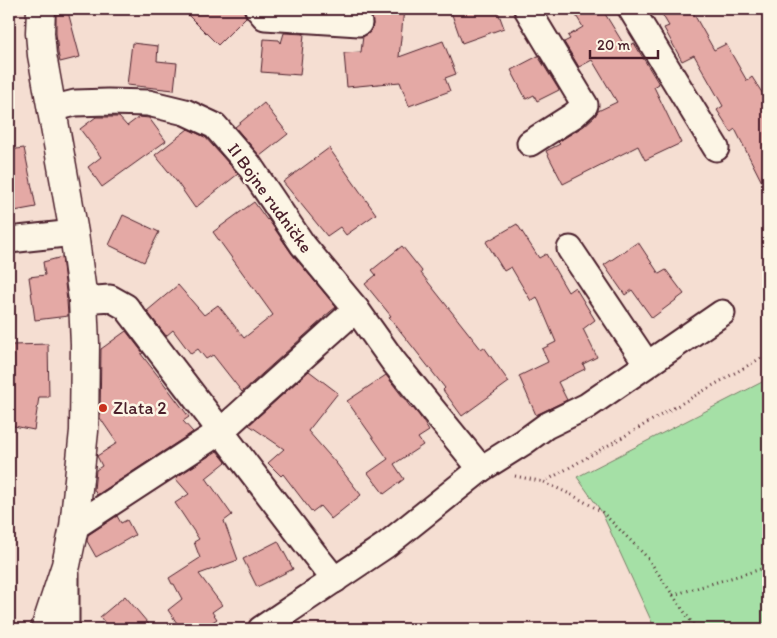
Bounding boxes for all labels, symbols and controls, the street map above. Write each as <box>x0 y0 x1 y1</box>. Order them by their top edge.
scale bar <box>590 28 657 60</box>
text: 20 m <box>597 36 631 54</box>
street label: II Bojne rudničke <box>223 139 317 257</box>
place label: Zlata 2 <box>113 397 167 419</box>
marker: Zlata 2 <box>97 402 109 414</box>

